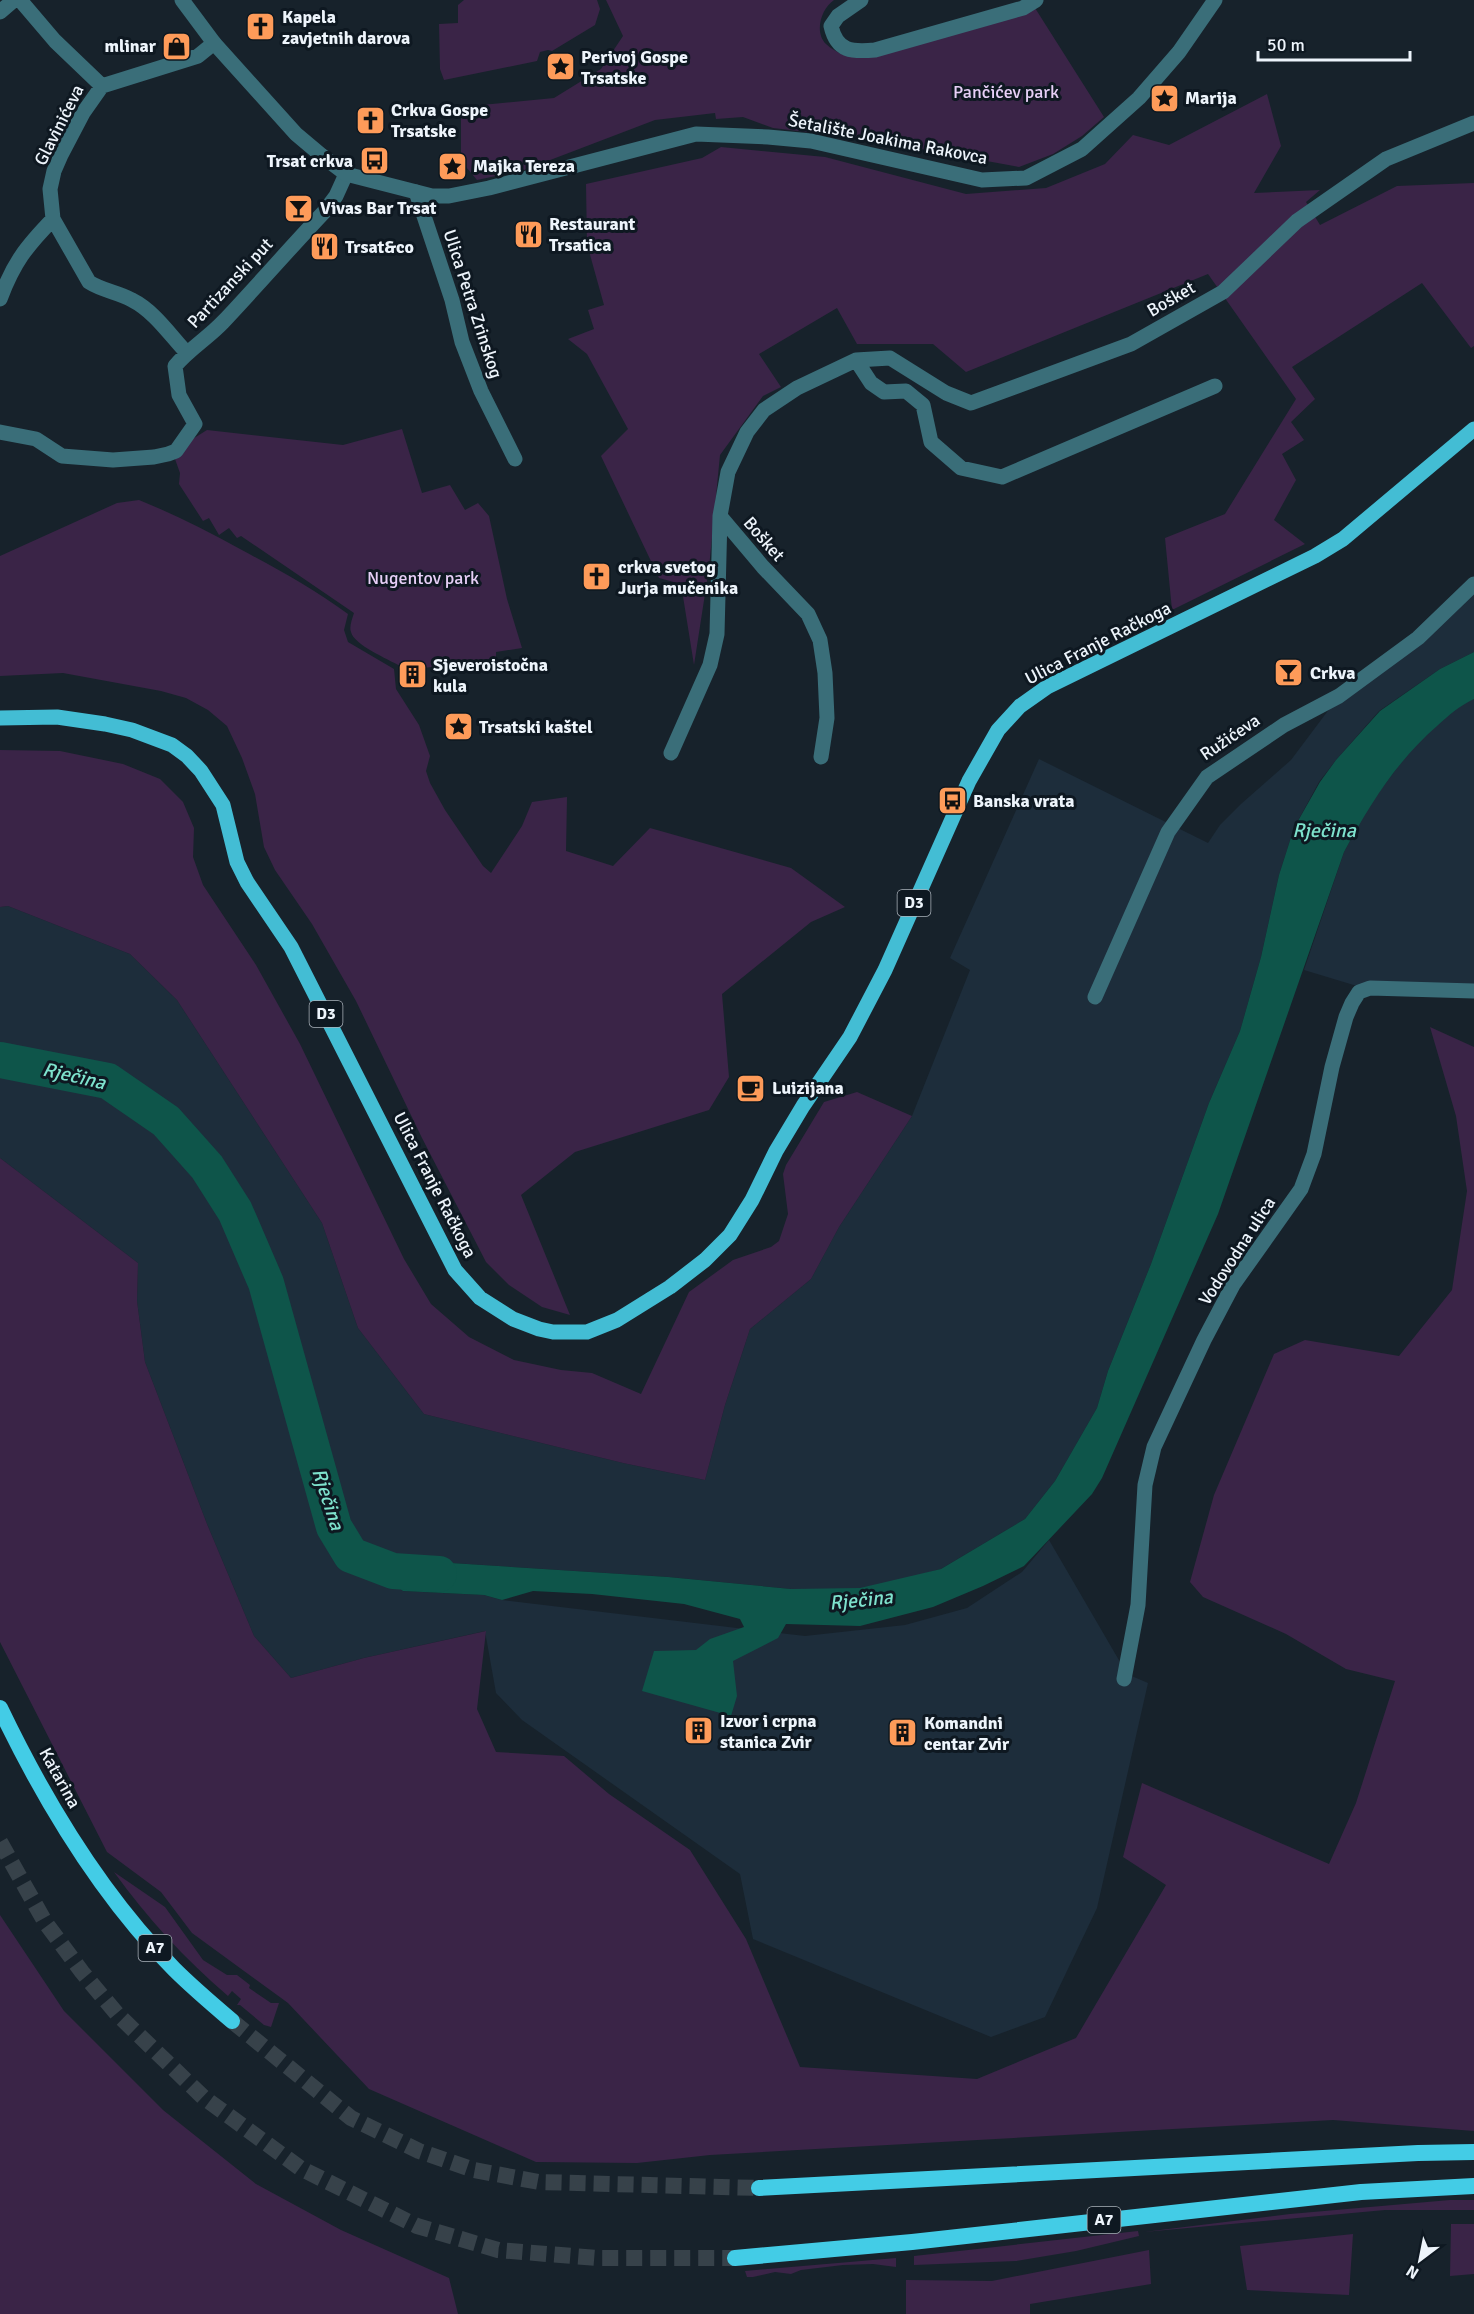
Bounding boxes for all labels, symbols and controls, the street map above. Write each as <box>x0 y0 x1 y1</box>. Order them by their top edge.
place label: Kapela zavjetnih darova <box>282 6 410 49</box>
church icon: Kapela zavjetnih darova <box>245 11 277 43</box>
scale bar <box>1258 24 1410 62</box>
shop icon: mlinar <box>161 30 193 62</box>
text: 50 m <box>1267 34 1305 56</box>
place label: mlinar <box>104 35 157 57</box>
place label: Perivoj Gospe Trsatske <box>581 46 688 89</box>
place icon: Perivoj Gospe Trsatske <box>544 51 576 83</box>
street label: Glavinićeva <box>29 81 89 169</box>
park label: Pančićev park <box>953 81 1059 103</box>
place icon: Marija <box>1148 82 1180 114</box>
place label: Marija <box>1185 87 1237 109</box>
place label: Crkva Gospe Trsatske <box>391 99 488 142</box>
church icon: Crkva Gospe Trsatske <box>354 104 386 136</box>
street label: Šetalište Joakima Rakovca <box>787 109 989 169</box>
bus stop icon: Trsat crkva <box>358 145 390 177</box>
place label: Trsat crkva <box>267 150 353 172</box>
place icon: Majka Tereza <box>436 150 468 182</box>
place label: Majka Tereza <box>473 155 575 177</box>
bar icon: Vivas Bar Trsat <box>283 192 315 224</box>
place label: Vivas Bar Trsat <box>320 197 437 219</box>
place label: Restaurant Trsatica <box>549 213 636 256</box>
restaurant icon: Restaurant Trsatica <box>512 218 544 250</box>
street label: Ulica Petra Zrinskog <box>439 227 507 381</box>
restaurant icon: Trsat&co <box>308 231 340 263</box>
street label: Partizanski put <box>183 233 277 333</box>
place label: Trsat&co <box>345 236 414 258</box>
street label: Bošket <box>1143 276 1199 322</box>
street label: Bošket <box>739 512 789 566</box>
place label: crkva svetog Jurja mučenika <box>618 556 738 599</box>
church icon: crkva svetog Jurja mučenika <box>581 561 613 593</box>
park label: Nugentov park <box>367 567 479 589</box>
street label: Ulica Franje Račkoga <box>1021 597 1175 689</box>
place label: Sjeveroistočna kula <box>433 654 548 697</box>
bar icon: Crkva <box>1273 657 1305 689</box>
building icon: Sjeveroistočna kula <box>396 659 428 691</box>
place label: Crkva <box>1310 662 1355 684</box>
street label: Ružićeva <box>1196 709 1264 765</box>
place icon: Trsatski kaštel <box>442 711 474 743</box>
place label: Trsatski kaštel <box>479 716 593 738</box>
bus stop icon: Banska vrata <box>936 785 968 817</box>
place label: Banska vrata <box>973 790 1074 812</box>
water label: Rječina <box>1292 818 1357 843</box>
road number: D3 <box>898 890 930 916</box>
road number: D3 <box>310 1001 342 1027</box>
water label: Rječina <box>40 1057 109 1096</box>
cafe icon: Luizijana <box>735 1072 767 1104</box>
place label: Luizijana <box>772 1077 844 1099</box>
street label: Ulica Franje Račkoga <box>389 1108 481 1262</box>
street label: Vodovodna ulica <box>1194 1193 1280 1309</box>
water label: Rječina <box>306 1465 350 1534</box>
water label: Rječina <box>828 1584 895 1616</box>
place label: Izvor i crpna stanica Zvir <box>720 1710 816 1753</box>
place label: Komandni centar Zvir <box>924 1712 1010 1755</box>
building icon: Izvor i crpna stanica Zvir <box>683 1715 715 1747</box>
building icon: Komandni centar Zvir <box>887 1717 919 1749</box>
street label: Katarina <box>34 1744 86 1812</box>
road number: A7 <box>138 1935 172 1961</box>
road number: A7 <box>1088 2207 1120 2233</box>
north arrow <box>1390 2230 1450 2290</box>
text: N <box>1403 2260 1423 2283</box>

